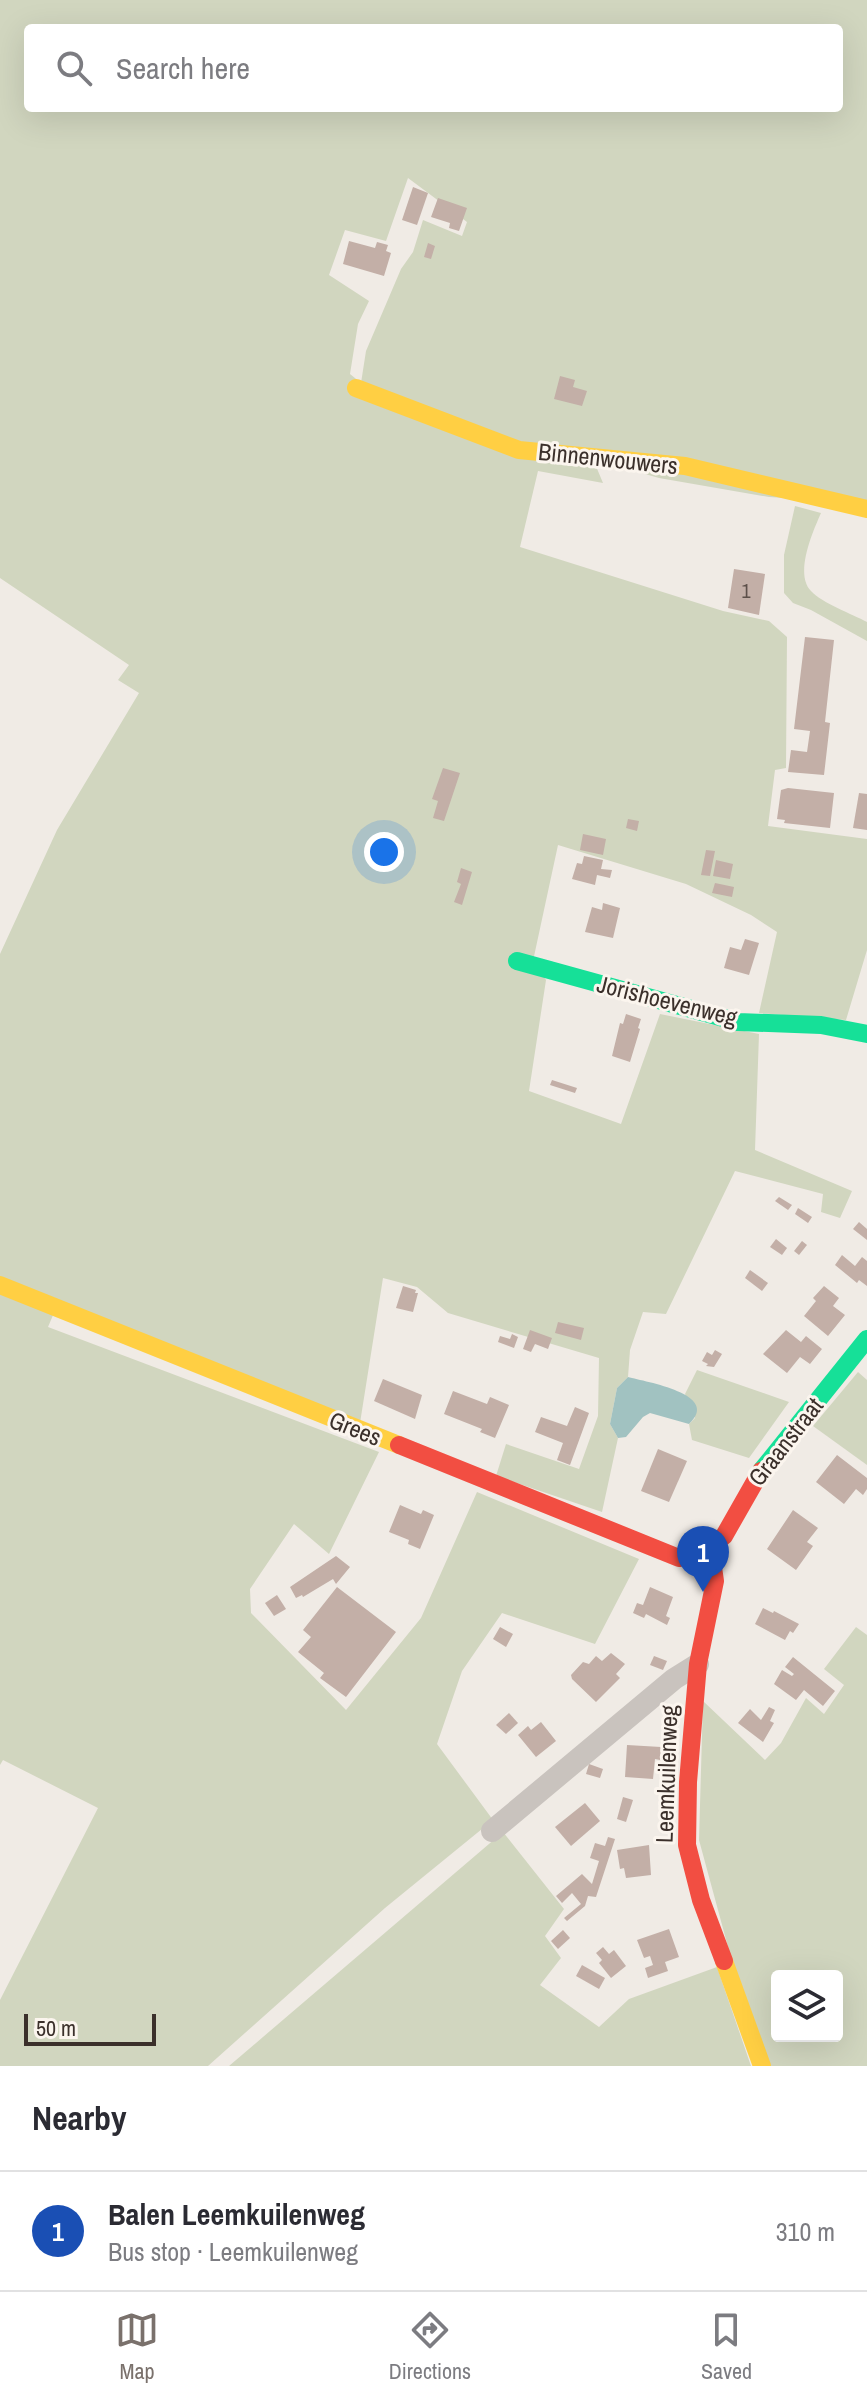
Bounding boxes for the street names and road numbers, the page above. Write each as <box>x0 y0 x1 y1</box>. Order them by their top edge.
street label: Binnenwouwers <box>537 435 679 481</box>
street label: Jorishoevenweg <box>594 967 741 1033</box>
street label: Graanstraat <box>741 1390 830 1492</box>
street label: Grees <box>325 1403 386 1453</box>
street label: Leemkuilenweg <box>648 1704 684 1843</box>

